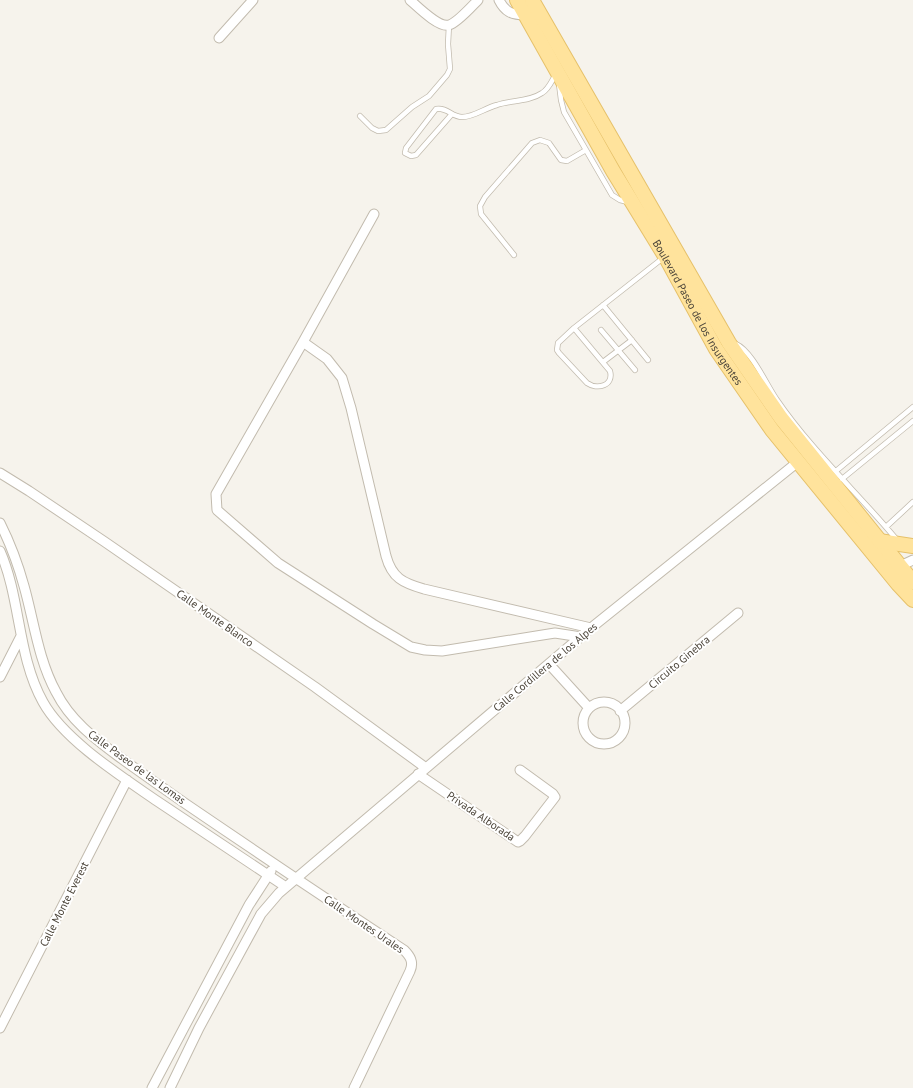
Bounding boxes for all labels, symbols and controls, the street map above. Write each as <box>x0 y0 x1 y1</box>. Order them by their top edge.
street label: Boulevard Paseo de los Insurgentes <box>650 237 746 388</box>
street label: Calle Monte Blanco <box>174 586 256 650</box>
street label: Calle Cordillera de los Alpes <box>490 619 600 715</box>
street label: Circuito Ginebra <box>646 632 712 692</box>
street label: Calle Paseo de las Lomas <box>85 727 189 807</box>
street label: Privada Alborada <box>444 788 518 844</box>
street label: Calle Monte Everest <box>37 859 92 949</box>
street label: Calle Montes Urales <box>321 892 407 956</box>

